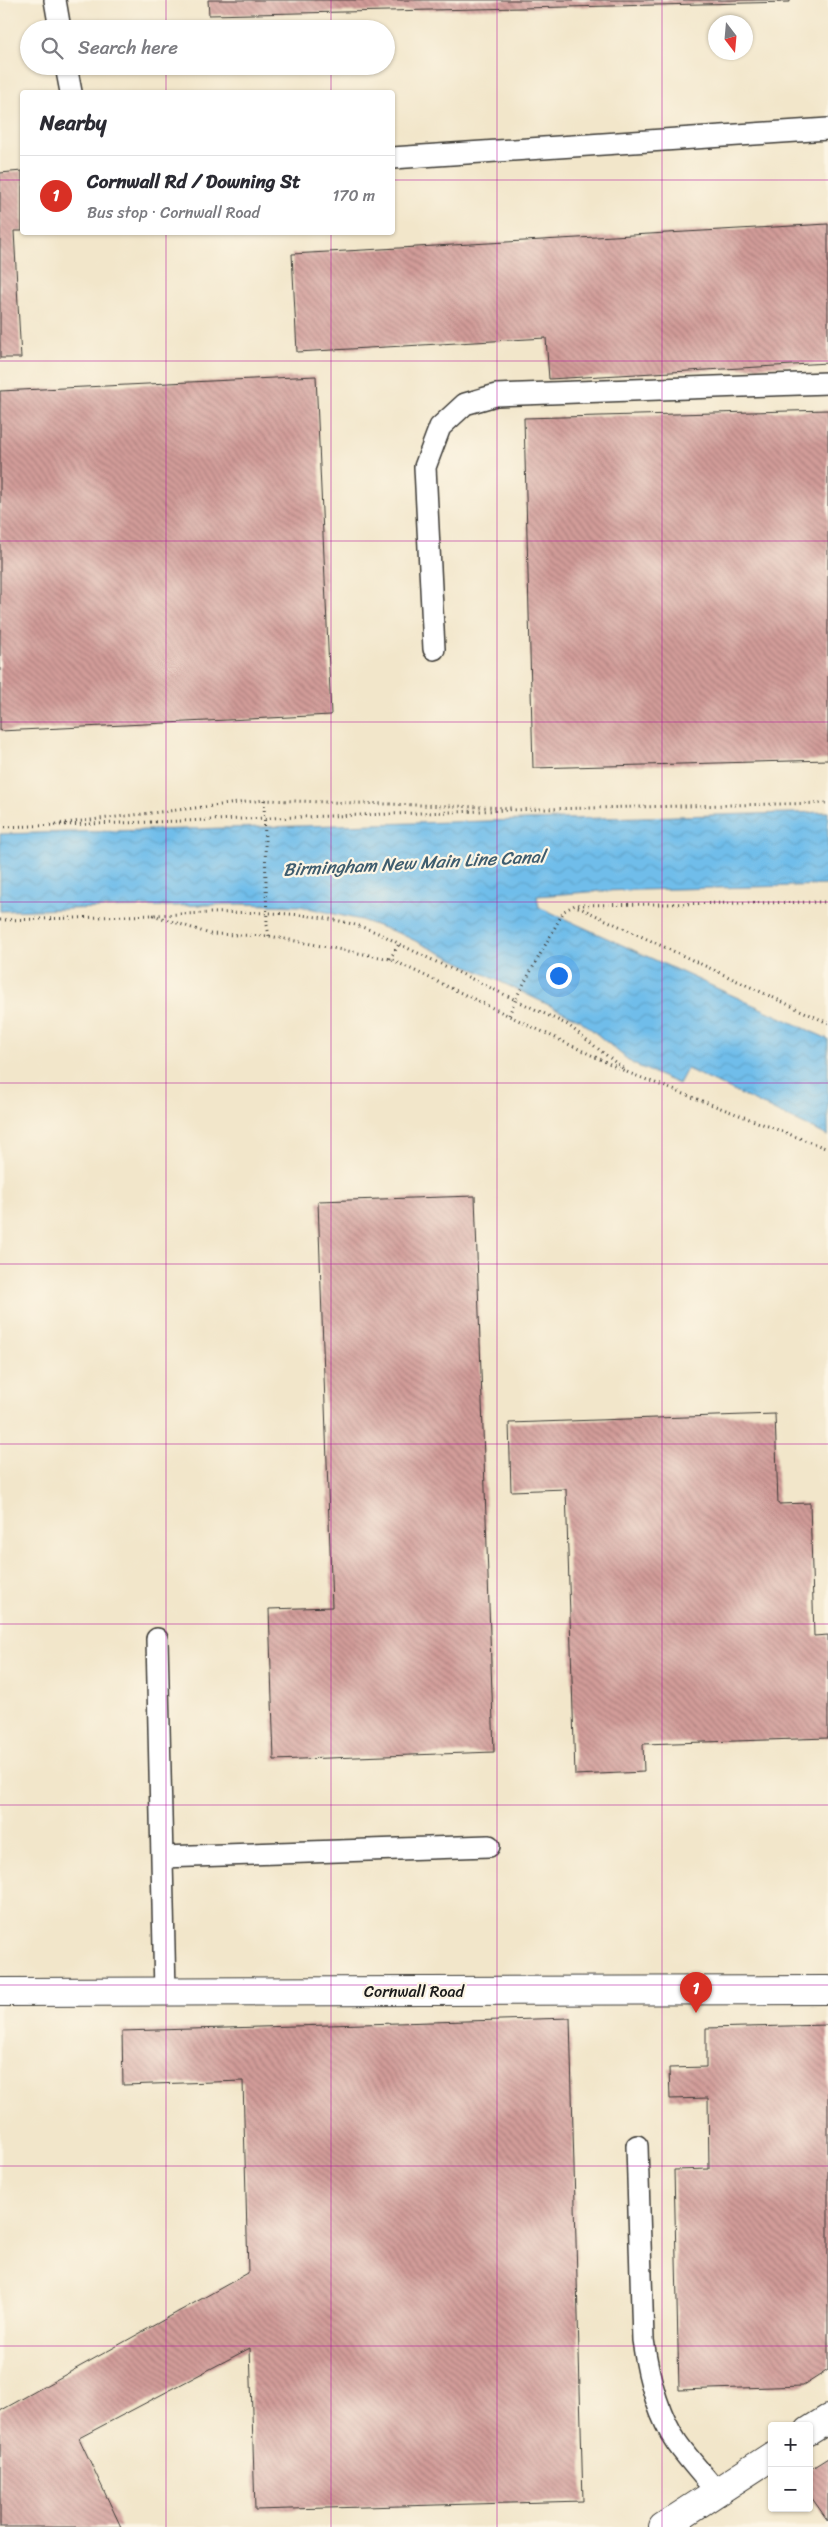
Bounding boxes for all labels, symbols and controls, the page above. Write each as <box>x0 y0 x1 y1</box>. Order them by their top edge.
north arrow <box>708 15 753 60</box>
search box <box>20 20 395 75</box>
text: Search here <box>78 31 178 64</box>
icon: search <box>38 34 66 62</box>
text: Nearby <box>40 104 106 142</box>
text: Cornwall Rd / Downing St <box>87 165 301 198</box>
text: 1 <box>53 181 59 210</box>
text: 170 m <box>332 181 375 210</box>
text: Bus stop · Cornwall Road <box>87 198 260 227</box>
water label: Birmingham New Main Line Canal <box>282 840 550 886</box>
your location <box>546 963 572 989</box>
pin: 1 <box>680 1972 712 2013</box>
street label: Cornwall Road <box>364 1977 465 2006</box>
map controls <box>768 2422 813 2512</box>
button: + <box>768 2422 813 2467</box>
button: − <box>768 2467 813 2512</box>

